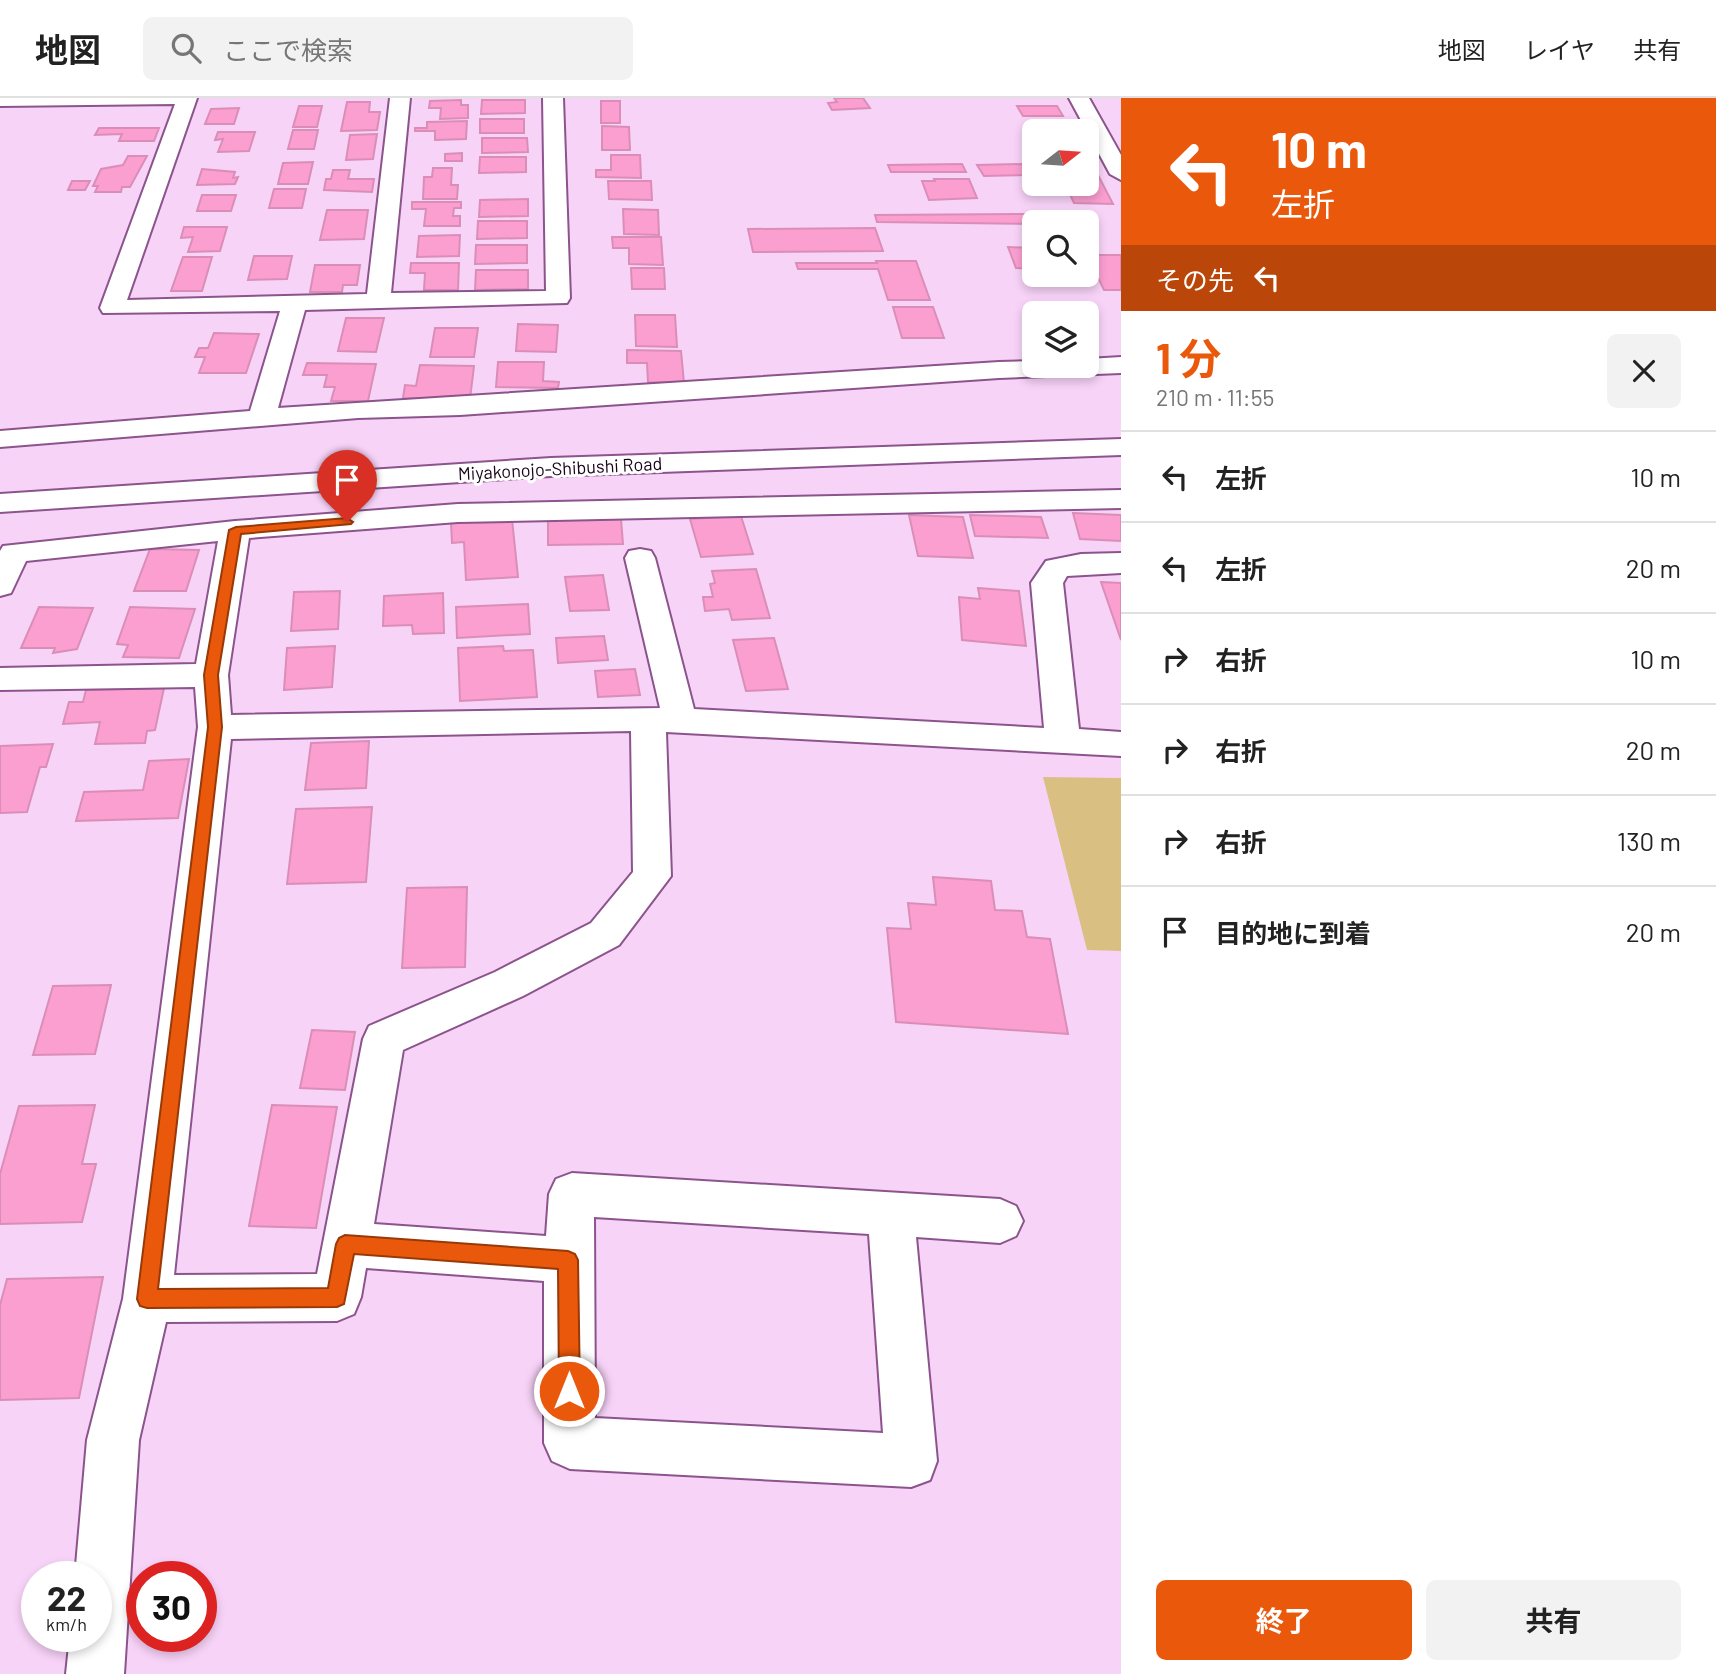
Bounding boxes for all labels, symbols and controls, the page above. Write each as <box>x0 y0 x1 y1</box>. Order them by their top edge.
search box <box>143 17 633 80</box>
text: 地図 <box>35 29 101 69</box>
icon: search <box>167 29 205 67</box>
text: ここで検索 <box>223 34 353 65</box>
text: 地図 <box>1438 35 1486 64</box>
text: レイヤ <box>1524 35 1595 64</box>
text: 共有 <box>1633 35 1681 64</box>
north arrow <box>1022 119 1099 196</box>
map controls <box>1022 119 1099 378</box>
text: 10 m <box>1271 119 1367 178</box>
icon: left <box>1156 126 1247 217</box>
text: 左折 <box>1271 184 1335 222</box>
button: search <box>1022 210 1099 287</box>
icon: left <box>1248 259 1286 297</box>
text: その先 <box>1156 264 1234 295</box>
button: layers <box>1022 301 1099 378</box>
text: 1 分 <box>1156 332 1221 382</box>
button: close <box>1607 334 1681 408</box>
text: 210 m · 11:55 <box>1156 383 1274 411</box>
pin <box>317 450 377 522</box>
street label: Miyakonojo-Shibushi Road <box>457 452 663 484</box>
icon: left <box>1156 458 1194 496</box>
icon: arrive <box>328 461 366 499</box>
text: 10 m <box>1631 461 1681 492</box>
text: 左折 <box>1215 462 1267 493</box>
icon: left <box>1156 549 1194 587</box>
text: 20 m <box>1626 552 1681 583</box>
text: 左折 <box>1215 553 1267 584</box>
icon: right <box>1156 640 1194 678</box>
text: 10 m <box>1631 643 1681 674</box>
text: 右折 <box>1215 644 1267 675</box>
icon: right <box>1156 731 1194 769</box>
text: 20 m <box>1626 734 1681 765</box>
text: 右折 <box>1215 735 1267 766</box>
icon: right <box>1156 822 1194 860</box>
text: 130 m <box>1617 825 1681 856</box>
text: 右折 <box>1215 826 1267 857</box>
icon: arrive <box>1156 913 1194 951</box>
text: 20 m <box>1626 916 1681 947</box>
text: 目的地に到着 <box>1215 917 1371 948</box>
position arrow <box>532 1354 606 1428</box>
speed limit sign: 30 <box>126 1561 217 1652</box>
text: 22 <box>47 1576 86 1618</box>
button: 終了 <box>1156 1580 1412 1660</box>
button: 共有 <box>1426 1580 1681 1660</box>
text: km/h <box>46 1613 87 1635</box>

